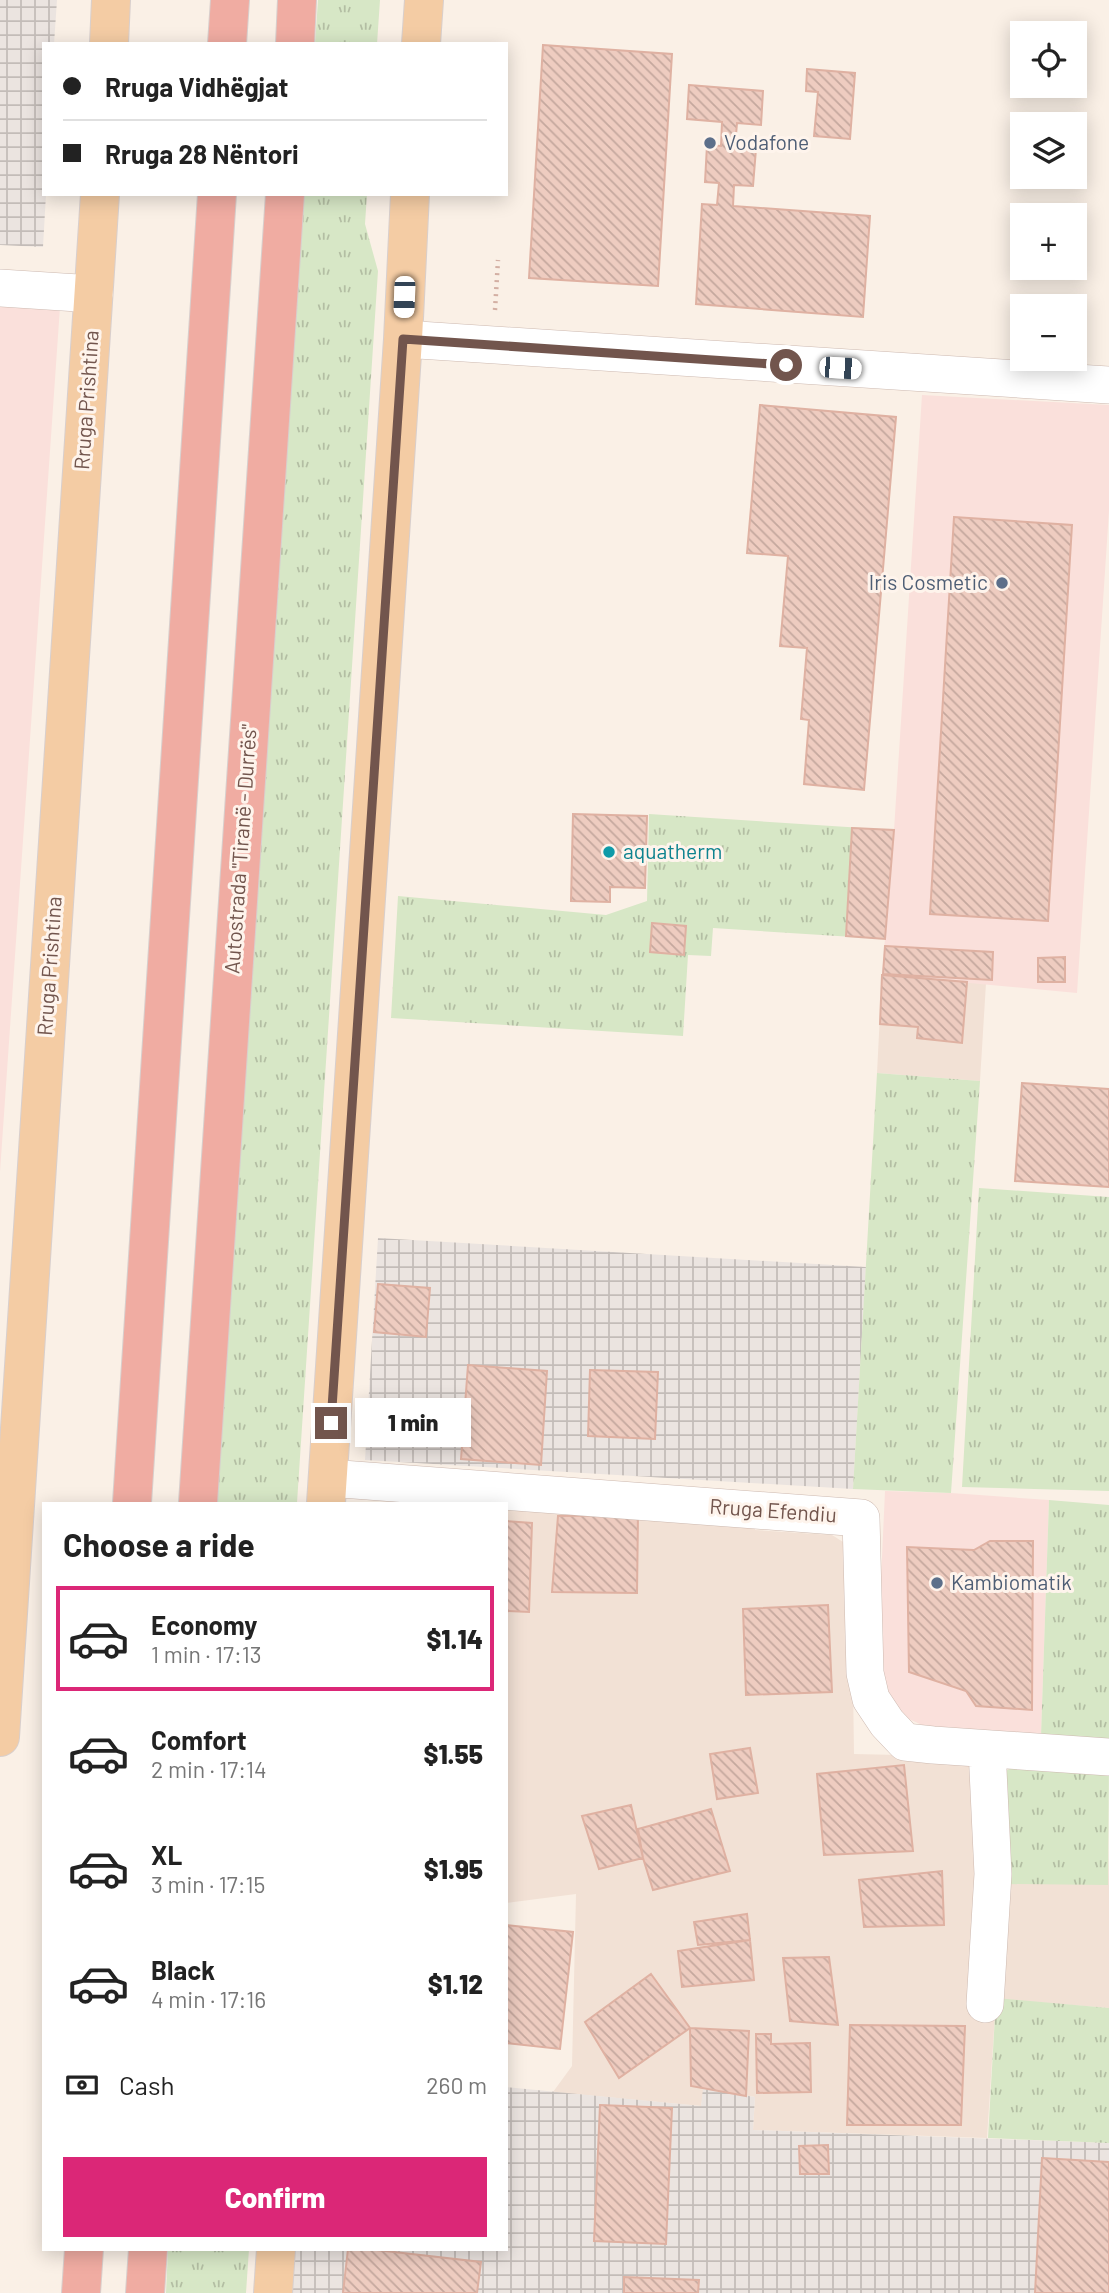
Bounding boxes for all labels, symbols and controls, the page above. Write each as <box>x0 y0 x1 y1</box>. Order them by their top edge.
map controls <box>1010 21 1087 371</box>
button: locate <box>1010 21 1087 98</box>
text: Rruga Vidhëgjat <box>105 71 288 102</box>
button: layers <box>1010 112 1087 189</box>
place label: Vodafone <box>724 129 809 154</box>
marker: Vodafone <box>702 135 718 151</box>
text: Rruga 28 Nëntori <box>105 138 299 169</box>
button: + <box>1010 203 1087 280</box>
car <box>393 276 416 318</box>
button: − <box>1010 294 1087 371</box>
street label: Rruga Prishtina <box>68 329 103 471</box>
route start <box>770 349 802 381</box>
car <box>819 356 862 380</box>
place label: Iris Cosmetic <box>869 569 988 594</box>
marker: Iris Cosmetic <box>994 575 1010 591</box>
street label: Autostrada "Tiranë - Durrës" <box>218 723 261 975</box>
place label: aquatherm <box>623 838 722 863</box>
marker: aquatherm <box>601 844 617 860</box>
street label: Rruga Prishtina <box>31 895 66 1037</box>
callout: 1 min <box>356 1398 471 1448</box>
route end <box>315 1407 347 1439</box>
text: 1 min <box>388 1408 438 1436</box>
street label: Rruga Efendiu <box>709 1493 838 1526</box>
text: Choose a ride <box>63 1525 255 1563</box>
place label: Kambiomatik <box>951 1569 1072 1594</box>
marker: Kambiomatik <box>929 1575 945 1591</box>
icon: car <box>67 1607 130 1670</box>
text: Economy <box>151 1609 257 1640</box>
text: $1.14 <box>426 1623 483 1654</box>
text: 1 min · 17:13 <box>151 1640 262 1668</box>
icon: car <box>67 1722 130 1785</box>
text: Comfort <box>151 1724 247 1755</box>
text: $1.55 <box>423 1738 483 1769</box>
text: 2 min · 17:14 <box>151 1755 267 1783</box>
icon: car <box>67 1837 130 1900</box>
text: XL <box>151 1839 182 1870</box>
text: $1.95 <box>424 1853 483 1884</box>
text: 3 min · 17:15 <box>151 1870 265 1898</box>
icon: car <box>67 1952 130 2015</box>
text: Black <box>151 1954 215 1985</box>
text: $1.12 <box>428 1968 483 1999</box>
text: 4 min · 17:16 <box>151 1985 266 2013</box>
icon: cash <box>63 2066 101 2104</box>
text: Cash <box>119 2069 174 2100</box>
text: 260 m <box>426 2071 487 2099</box>
button: Confirm <box>63 2157 487 2237</box>

